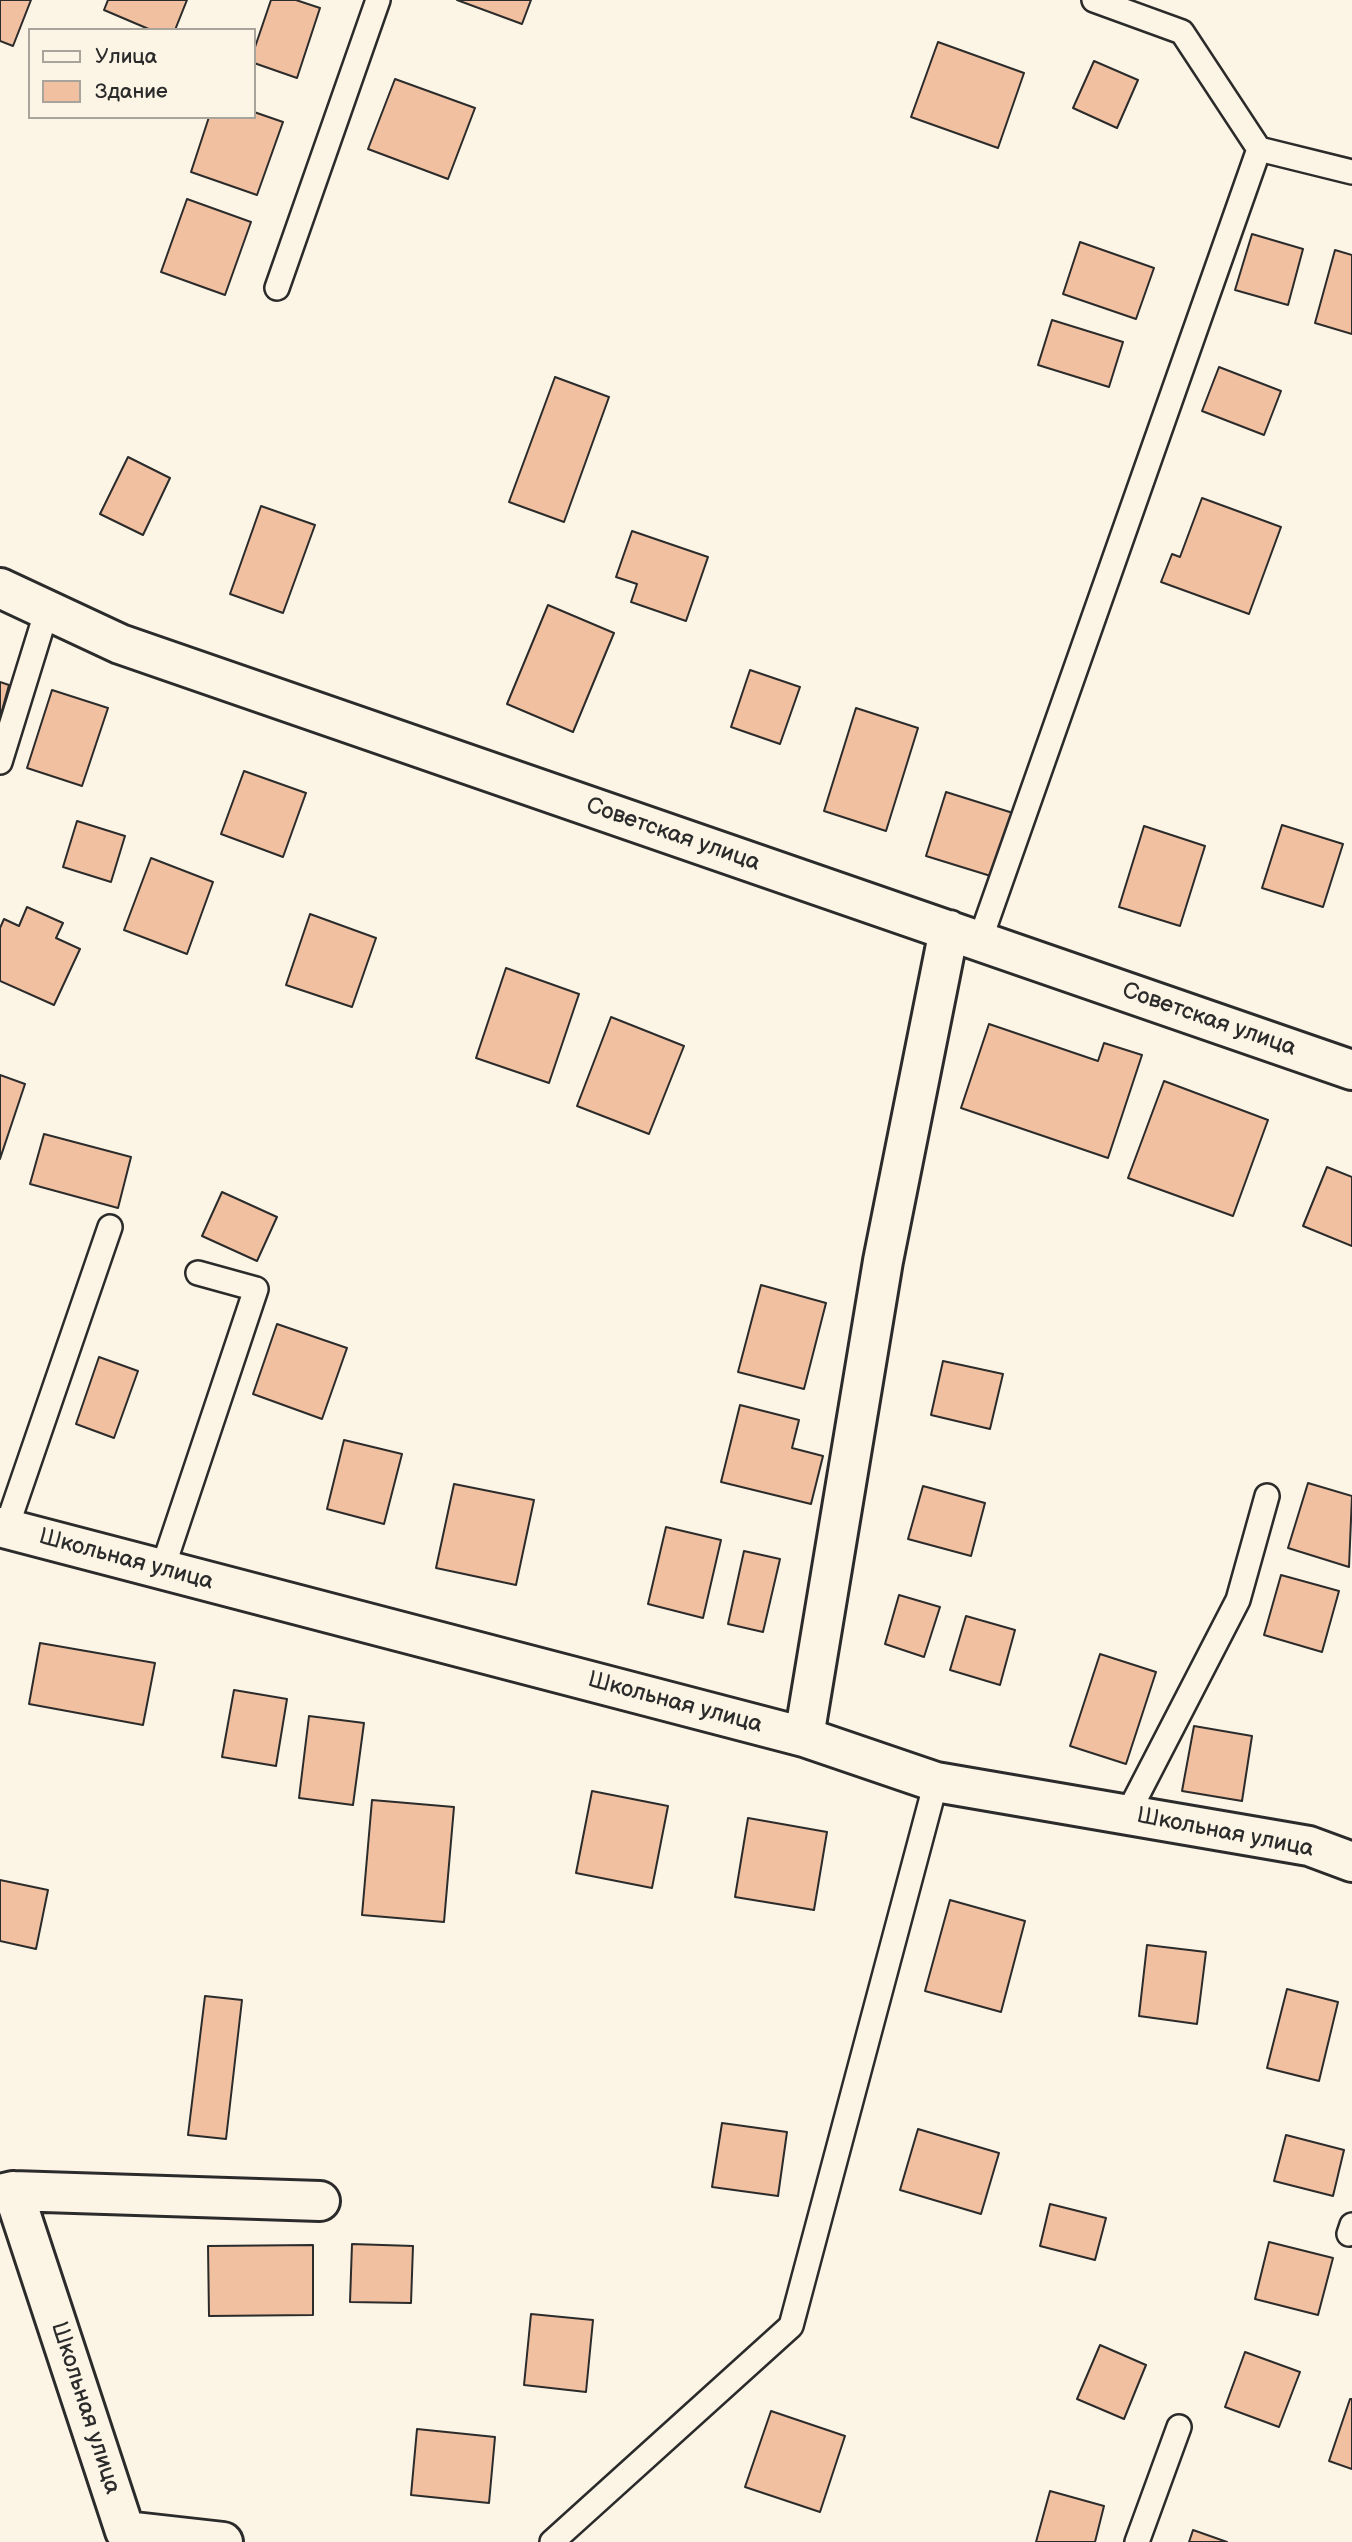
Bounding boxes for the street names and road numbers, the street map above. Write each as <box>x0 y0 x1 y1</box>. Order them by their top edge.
street label: Советская улица <box>582 792 764 878</box>
street label: Советская улица <box>1118 977 1300 1063</box>
street label: Школьная улица <box>36 1523 216 1597</box>
street label: Школьная улица <box>585 1666 765 1740</box>
street label: Школьная улица <box>1134 1802 1316 1864</box>
street label: Школьная улица <box>44 2318 126 2498</box>

